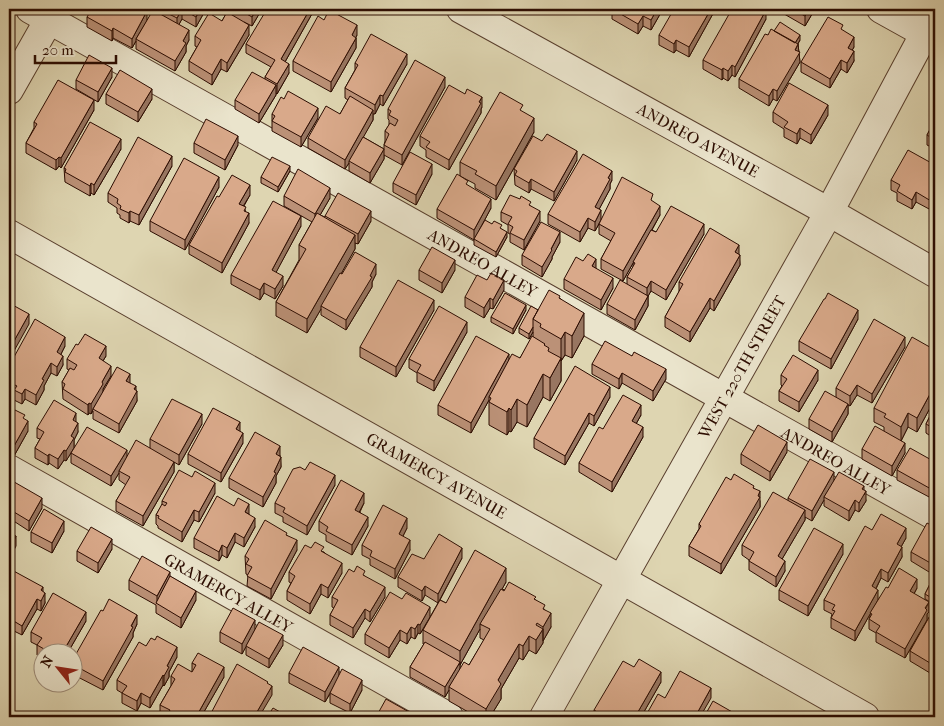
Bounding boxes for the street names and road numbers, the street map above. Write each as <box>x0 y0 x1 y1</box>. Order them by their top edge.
street label: ANDREO AVENUE <box>633 98 763 181</box>
street label: ANDREO ALLEY <box>424 224 542 301</box>
street label: WEST 220TH STREET <box>693 292 790 443</box>
street label: ANDREO ALLEY <box>777 422 895 499</box>
street label: GRAMERCY AVENUE <box>363 428 510 522</box>
street label: GRAMERCY ALLEY <box>161 549 297 637</box>

